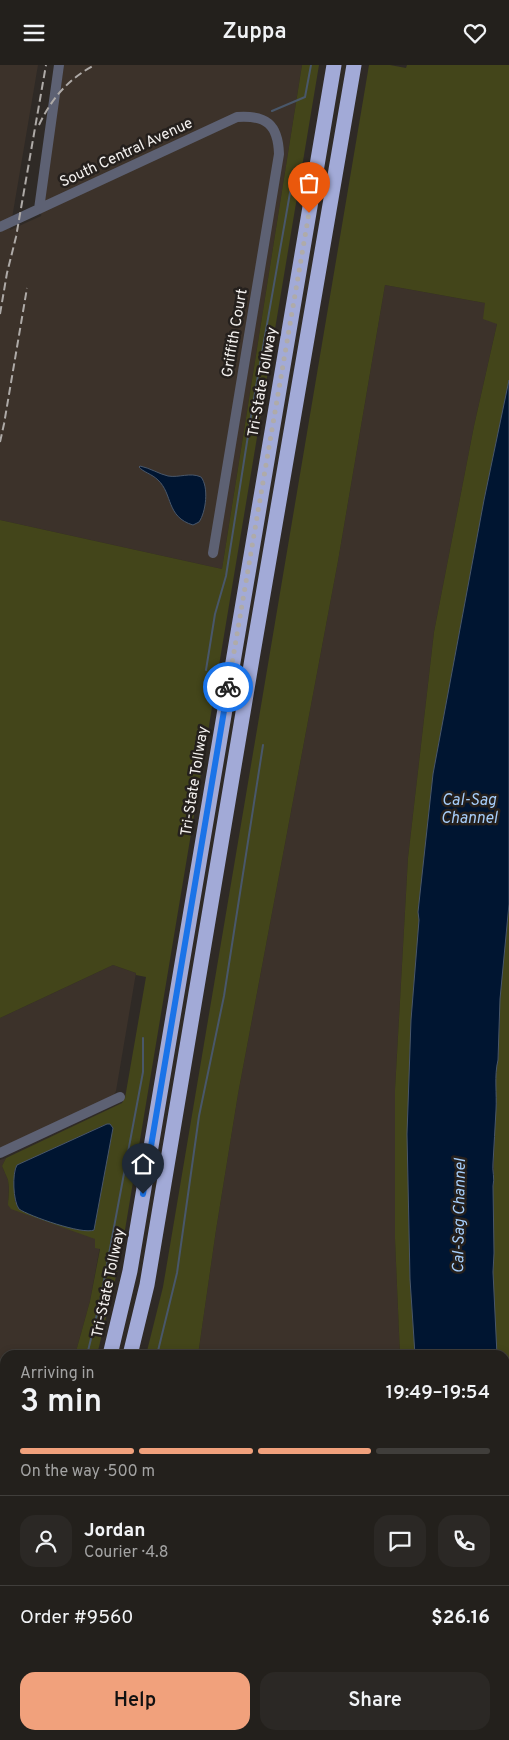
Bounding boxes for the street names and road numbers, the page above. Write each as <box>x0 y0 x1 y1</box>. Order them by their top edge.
street label: South Central Avenue <box>57 114 196 193</box>
street label: Griffith Court <box>218 287 253 379</box>
street label: Tri-State Tollway <box>244 326 283 439</box>
street label: Tri-State Tollway <box>177 725 214 838</box>
street label: Tri-State Tollway <box>89 1227 130 1340</box>

